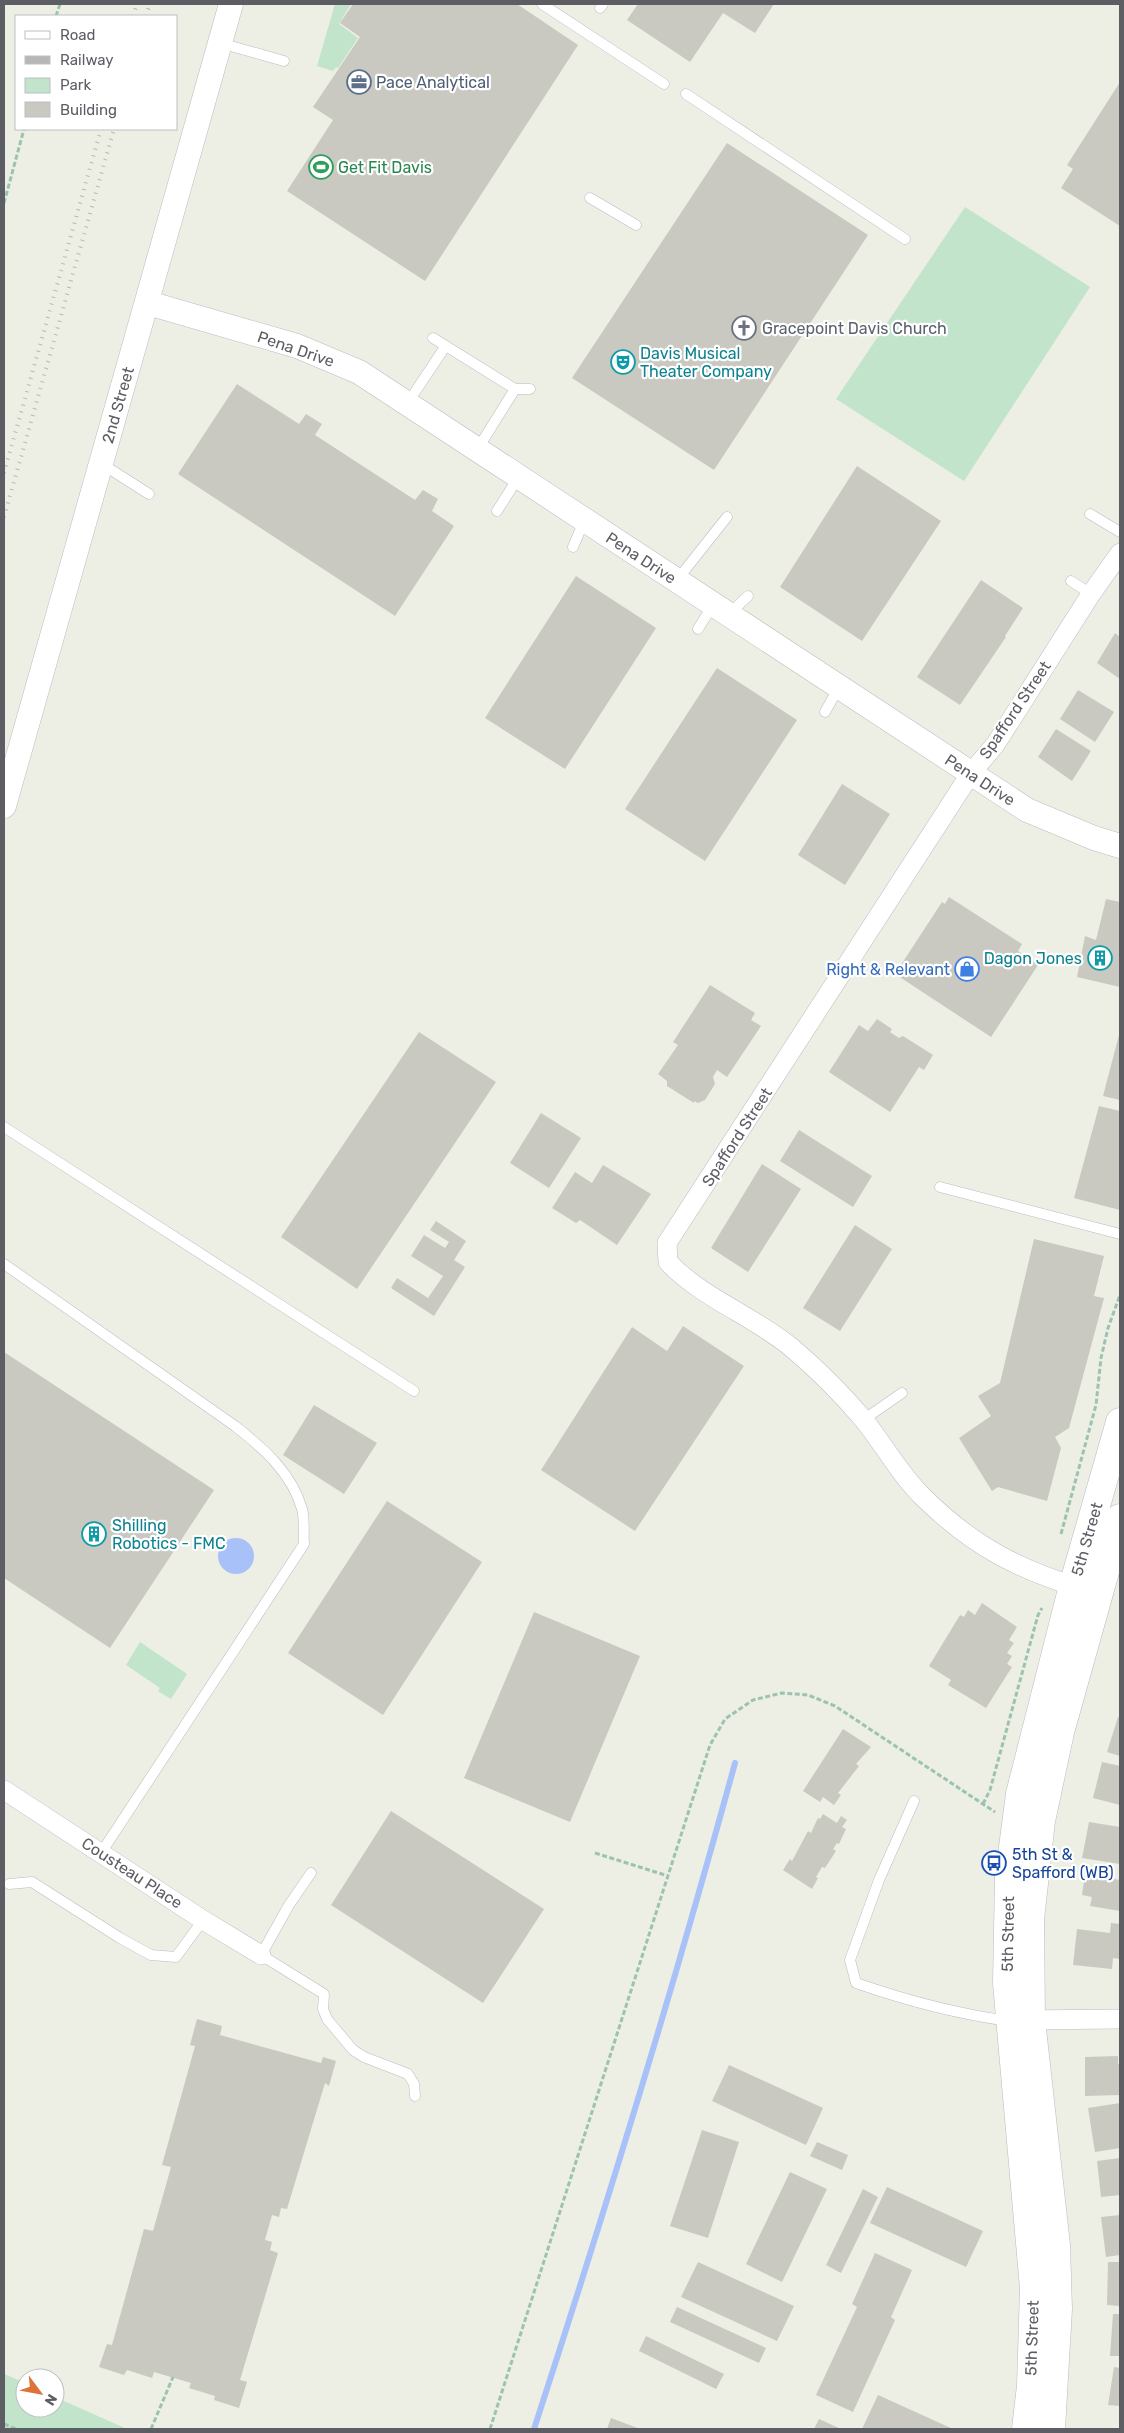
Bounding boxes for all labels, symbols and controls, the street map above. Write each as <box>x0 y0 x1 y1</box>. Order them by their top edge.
legend <box>15 15 178 130</box>
text: Road <box>60 26 96 44</box>
text: Railway <box>60 51 114 69</box>
office icon: Pace Analytical <box>346 69 372 95</box>
place label: Pace Analytical <box>376 73 490 92</box>
text: Park <box>60 76 91 94</box>
text: Building <box>60 101 117 119</box>
sports icon: Get Fit Davis <box>308 154 334 180</box>
place label: Get Fit Davis <box>338 158 432 177</box>
church icon: Gracepoint Davis Church <box>731 315 757 341</box>
place label: Gracepoint Davis Church <box>762 319 947 338</box>
street label: Pena Drive <box>255 327 337 371</box>
place label: Davis Musical Theater Company <box>640 344 772 381</box>
theatre icon: Davis Musical Theater Company <box>610 349 636 375</box>
street label: 2nd Street <box>98 365 138 445</box>
street label: Pena Drive <box>602 528 680 588</box>
street label: Spafford Street <box>975 657 1055 763</box>
street label: Pena Drive <box>941 750 1019 810</box>
building icon: Dagon Jones <box>1087 945 1113 971</box>
place label: Dagon Jones <box>984 949 1082 968</box>
shop icon: Right & Relevant <box>954 956 980 982</box>
place label: Right & Relevant <box>826 960 950 979</box>
street label: Spafford Street <box>698 1084 776 1190</box>
street label: 5th Street <box>1067 1500 1107 1578</box>
place label: Shilling Robotics - FMC <box>112 1516 226 1553</box>
building icon: Shilling Robotics - FMC <box>81 1521 107 1547</box>
street label: Cousteau Place <box>78 1833 186 1913</box>
place label: 5th St & Spafford (WB) <box>1012 1845 1114 1882</box>
bus stop icon: 5th St & Spafford (WB) <box>981 1850 1007 1876</box>
street label: 5th Street <box>998 1896 1018 1972</box>
street label: 5th Street <box>1021 2300 1043 2376</box>
north arrow <box>15 2368 65 2418</box>
text: N <box>41 2391 60 2408</box>

